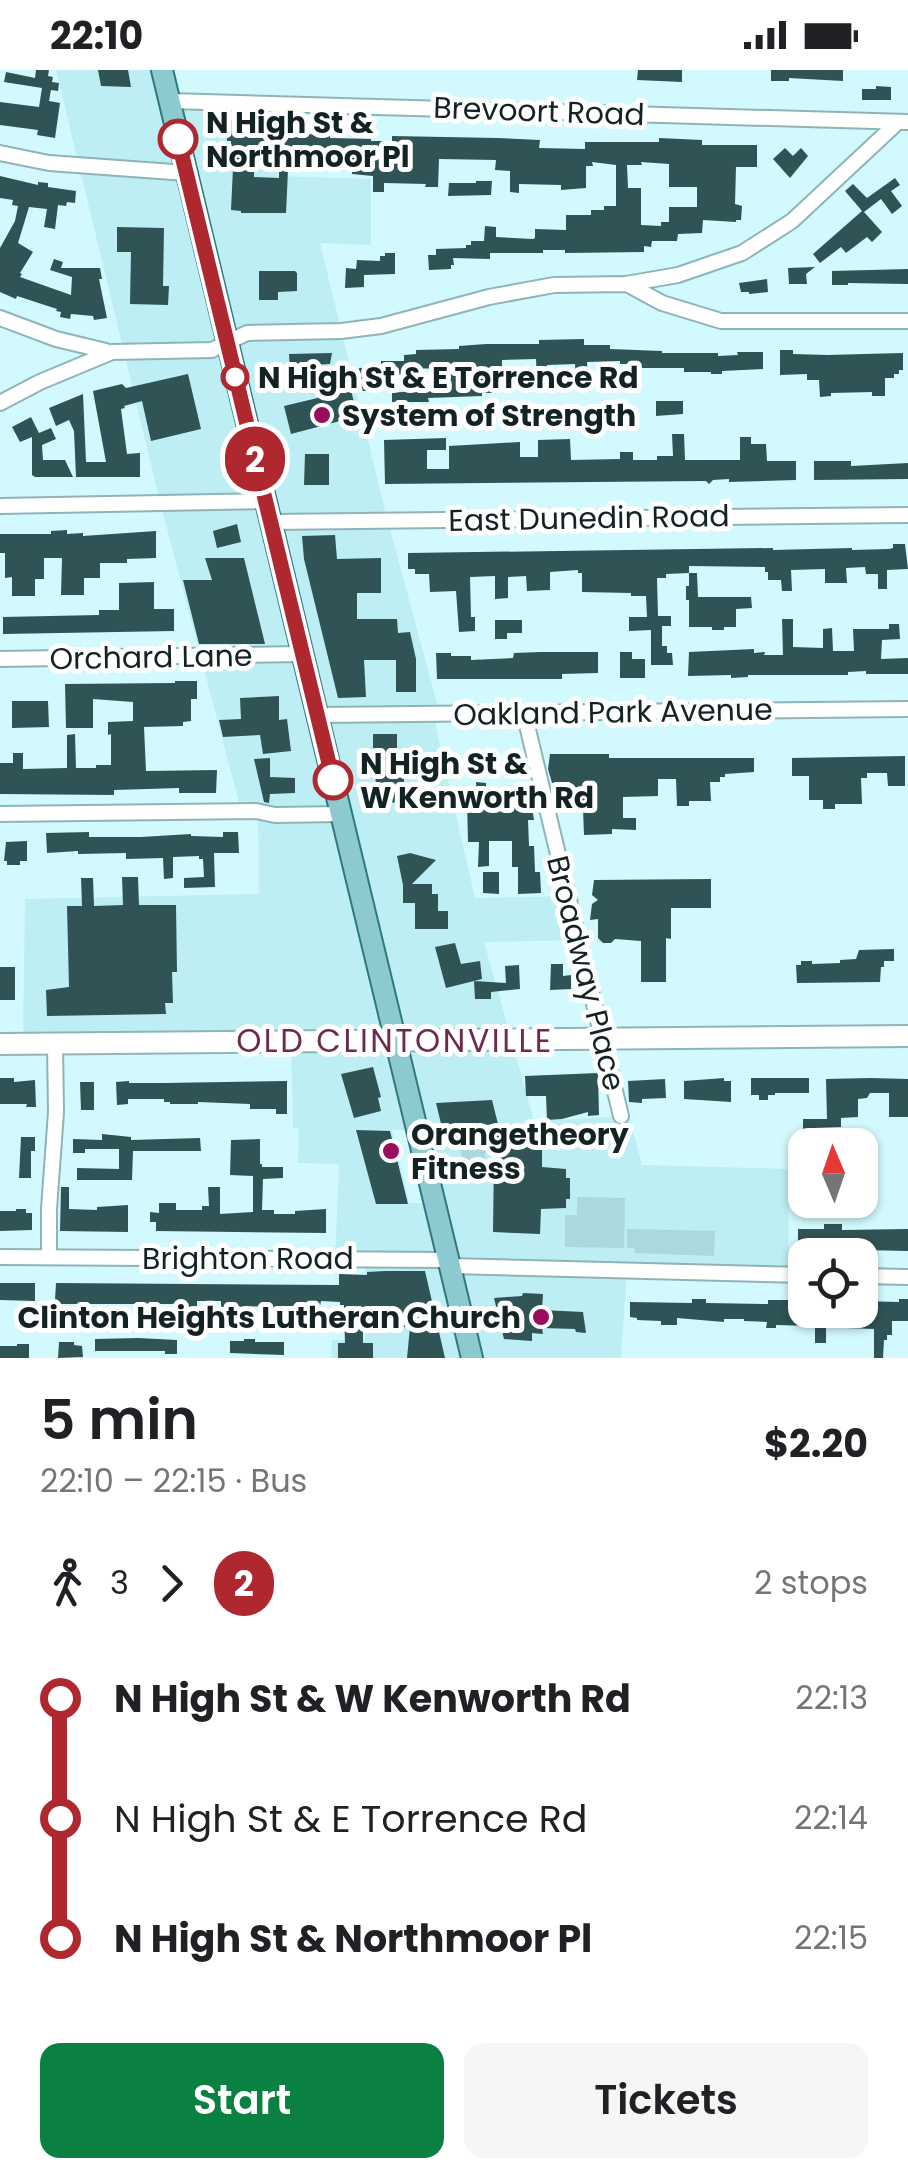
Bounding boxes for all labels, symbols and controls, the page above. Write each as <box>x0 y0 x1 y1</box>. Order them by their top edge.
text: 22:10 <box>50 9 143 62</box>
street label: Brevoort Road <box>433 86 645 136</box>
place label: N High St & Northmoor Pl <box>206 101 410 178</box>
marker: N High St & Northmoor Pl <box>159 120 197 158</box>
place label: N High St & E Torrence Rd <box>258 356 639 399</box>
marker: N High St & E Torrence Rd <box>222 364 248 390</box>
place label: System of Strength <box>342 394 636 437</box>
marker: System of Strength <box>311 404 333 426</box>
line badge: 2 <box>222 426 288 492</box>
text: 2 <box>245 435 265 484</box>
street label: East Dunedin Road <box>448 494 730 542</box>
street label: Orchard Lane <box>49 634 253 680</box>
street label: Oakland Park Avenue <box>453 688 773 736</box>
place label: N High St & W Kenworth Rd <box>360 742 594 819</box>
marker: N High St & W Kenworth Rd <box>314 761 352 799</box>
street label: Broadway Place <box>536 851 636 1095</box>
district label: OLD CLINTONVILLE <box>236 1018 554 1063</box>
place label: Orangetheory Fitness <box>411 1113 629 1190</box>
north arrow <box>788 1128 878 1218</box>
map controls <box>788 1128 878 1328</box>
marker: Orangetheory Fitness <box>380 1140 402 1162</box>
street label: Brighton Road <box>142 1237 354 1280</box>
button: locate <box>788 1238 878 1328</box>
place label: Clinton Heights Lutheran Church <box>18 1296 521 1339</box>
marker: Clinton Heights Lutheran Church <box>530 1306 552 1328</box>
text: 5 min <box>40 1381 198 1458</box>
text: $2.20 <box>764 1417 868 1470</box>
text: 22:10 – 22:15 · Bus <box>40 1458 307 1503</box>
icon: walk <box>40 1556 95 1611</box>
icon: forward <box>144 1556 199 1611</box>
text: 2 <box>234 1559 254 1608</box>
text: 3 <box>110 1560 129 1605</box>
text: 2 stops <box>754 1560 868 1605</box>
text: N High St & W Kenworth Rd <box>114 1672 631 1725</box>
text: 22:13 <box>795 1675 868 1720</box>
text: N High St & E Torrence Rd <box>114 1792 587 1845</box>
text: 22:14 <box>794 1795 868 1840</box>
text: N High St & Northmoor Pl <box>114 1912 592 1965</box>
text: 22:15 <box>794 1915 868 1960</box>
button: Start <box>40 2043 444 2158</box>
button: Tickets <box>464 2043 868 2158</box>

